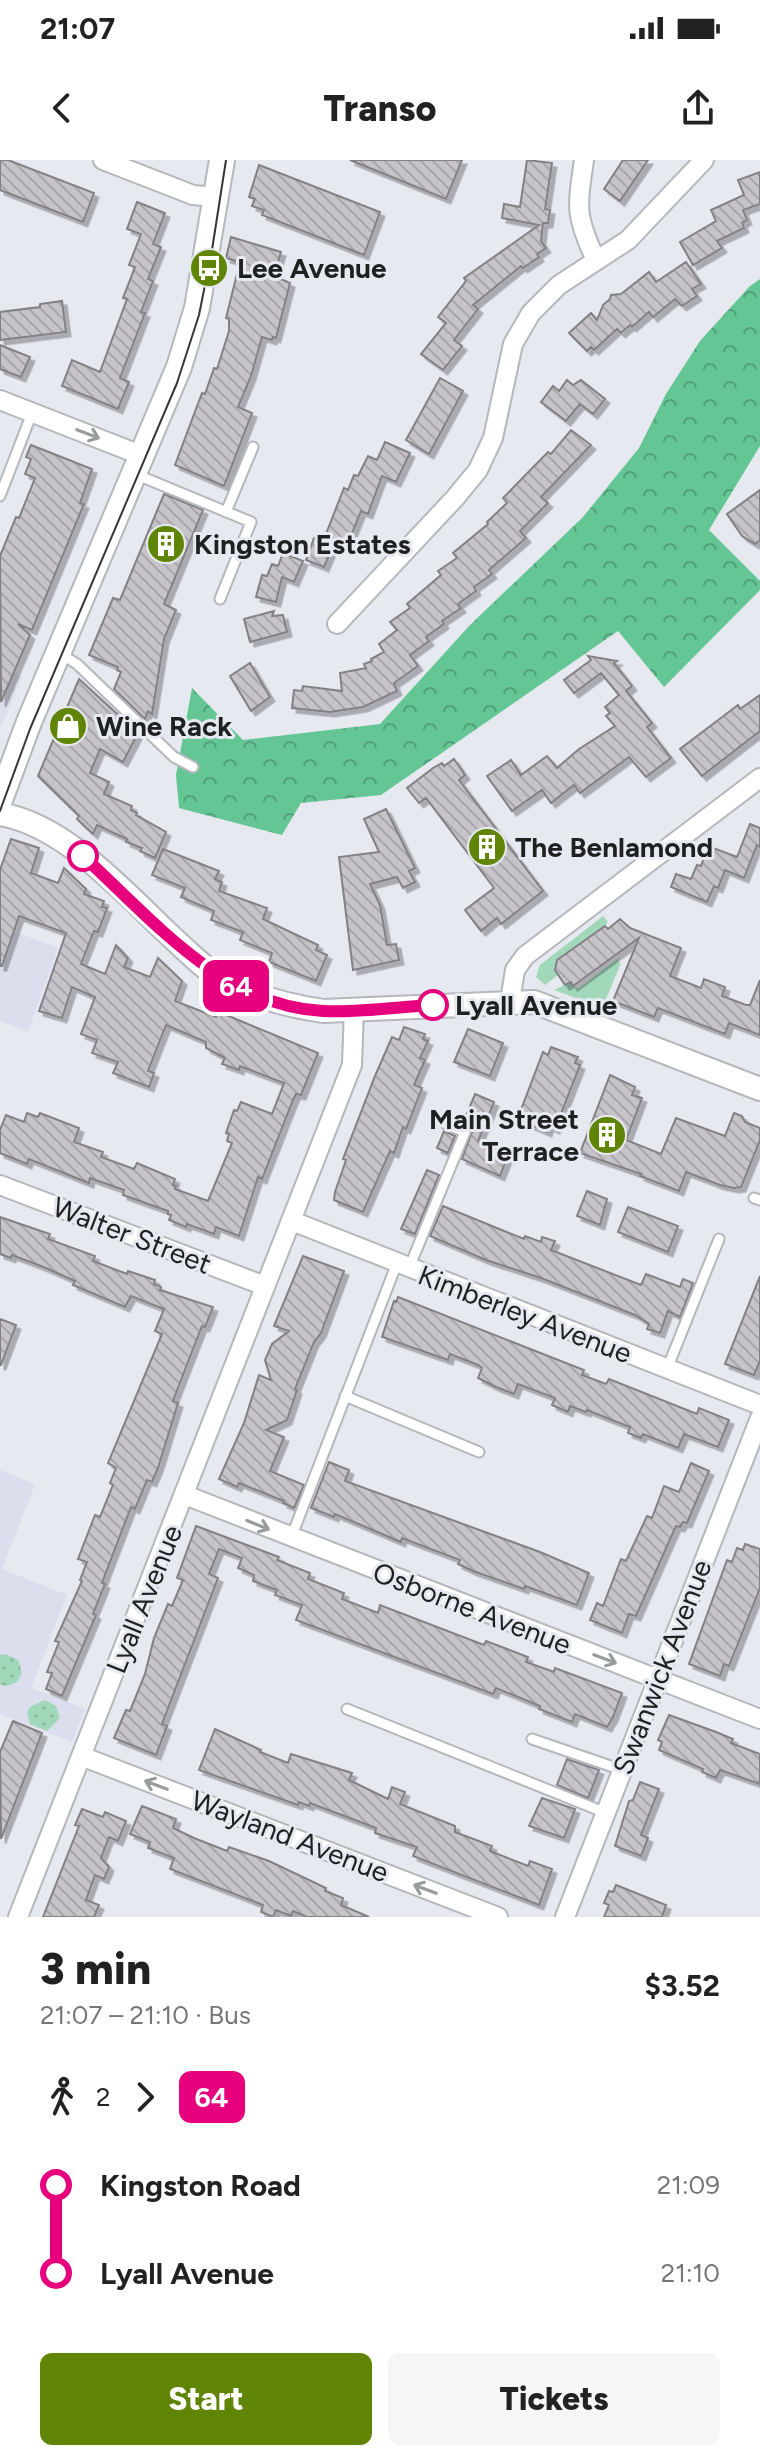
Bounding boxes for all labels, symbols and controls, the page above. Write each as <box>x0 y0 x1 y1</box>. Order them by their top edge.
text: 21:07 <box>40 10 115 47</box>
icon: back <box>40 86 84 130</box>
icon: share <box>676 86 720 130</box>
text: Transo <box>324 87 436 130</box>
bus stop icon: Lee Avenue <box>188 247 230 289</box>
place label: Lee Avenue <box>237 251 387 285</box>
one-way arrow <box>75 428 100 442</box>
building icon: Kingston Estates <box>145 523 187 565</box>
place label: Kingston Estates <box>194 527 411 561</box>
shop icon: Wine Rack <box>47 705 89 747</box>
place label: Wine Rack <box>96 709 232 743</box>
building icon: The Benlamond <box>466 826 508 868</box>
place label: The Benlamond <box>515 830 713 864</box>
unlabelled marker <box>68 841 98 871</box>
line badge: 64 <box>200 960 272 1012</box>
text: 64 <box>219 969 253 1003</box>
place label: Lyall Avenue <box>455 988 617 1022</box>
marker: Lyall Avenue <box>418 990 448 1020</box>
place label: Main Street Terrace <box>429 1102 579 1168</box>
building icon: Main Street Terrace <box>586 1114 628 1156</box>
street label: Walter Street <box>48 1189 216 1281</box>
street label: Kimberley Avenue <box>413 1258 637 1370</box>
one-way arrow <box>245 1518 270 1533</box>
street label: Lyall Avenue <box>99 1520 189 1678</box>
street label: Osborne Avenue <box>368 1555 576 1661</box>
street label: Swanwick Avenue <box>605 1555 719 1779</box>
one-way arrow <box>592 1653 617 1667</box>
one-way arrow <box>144 1777 169 1791</box>
street label: Wayland Avenue <box>187 1783 393 1889</box>
one-way arrow <box>413 1881 438 1895</box>
text: 3 min <box>40 1942 151 1995</box>
text: $3.52 <box>644 1967 720 2004</box>
text: 21:07 – 21:10 · Bus <box>40 1999 251 2031</box>
icon: walk <box>40 2075 84 2119</box>
icon: forward <box>123 2075 167 2119</box>
text: 64 <box>195 2080 229 2114</box>
text: 2 <box>96 2081 111 2113</box>
text: Kingston Road <box>100 2167 301 2204</box>
text: 21:09 <box>657 2169 720 2201</box>
text: Lyall Avenue <box>100 2255 274 2292</box>
text: 21:10 <box>661 2257 720 2289</box>
button: Start <box>40 2353 372 2445</box>
button: Tickets <box>388 2353 720 2445</box>

